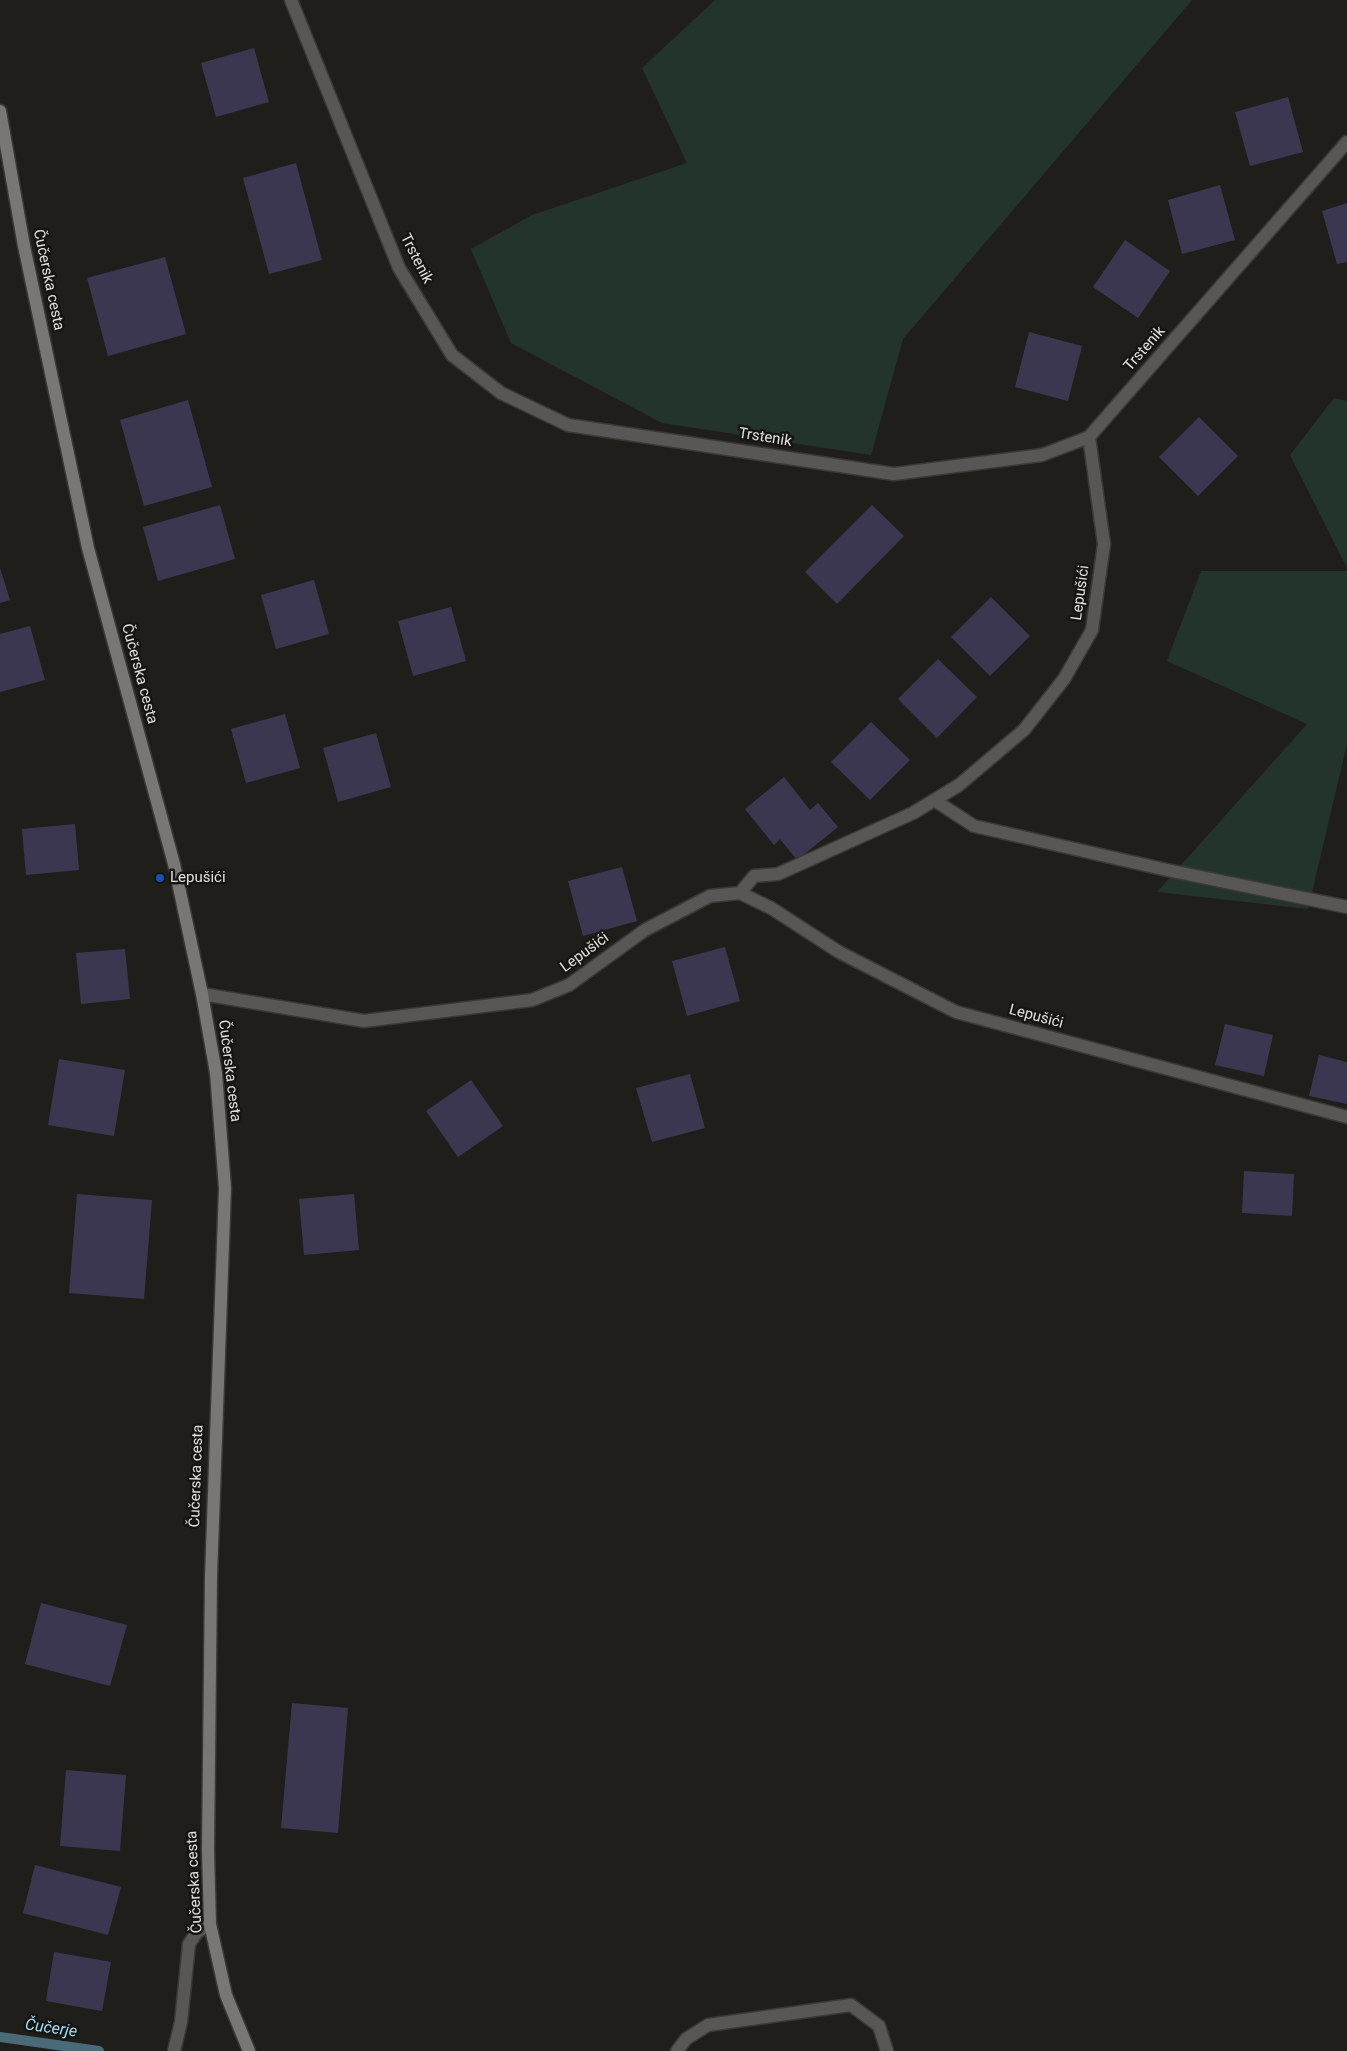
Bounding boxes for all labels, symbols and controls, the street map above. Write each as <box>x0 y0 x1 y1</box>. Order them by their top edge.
street label: Čučerska cesta <box>29 228 67 332</box>
street label: Trstenik <box>396 231 436 287</box>
street label: Trstenik <box>1121 323 1169 375</box>
street label: Trstenik <box>737 425 793 451</box>
street label: Lepušići <box>1068 564 1094 622</box>
street label: Čučerska cesta <box>117 622 161 726</box>
place label: Lepušići <box>170 869 226 887</box>
marker: Lepušići <box>154 872 166 884</box>
street label: Lepušići <box>557 929 613 977</box>
street label: Lepušići <box>1007 1001 1065 1033</box>
street label: Čučerska cesta <box>214 1019 244 1123</box>
street label: Čučerska cesta <box>186 1424 208 1528</box>
street label: Čučerska cesta <box>183 1830 207 1934</box>
water label: Čučerje <box>24 2016 78 2042</box>

